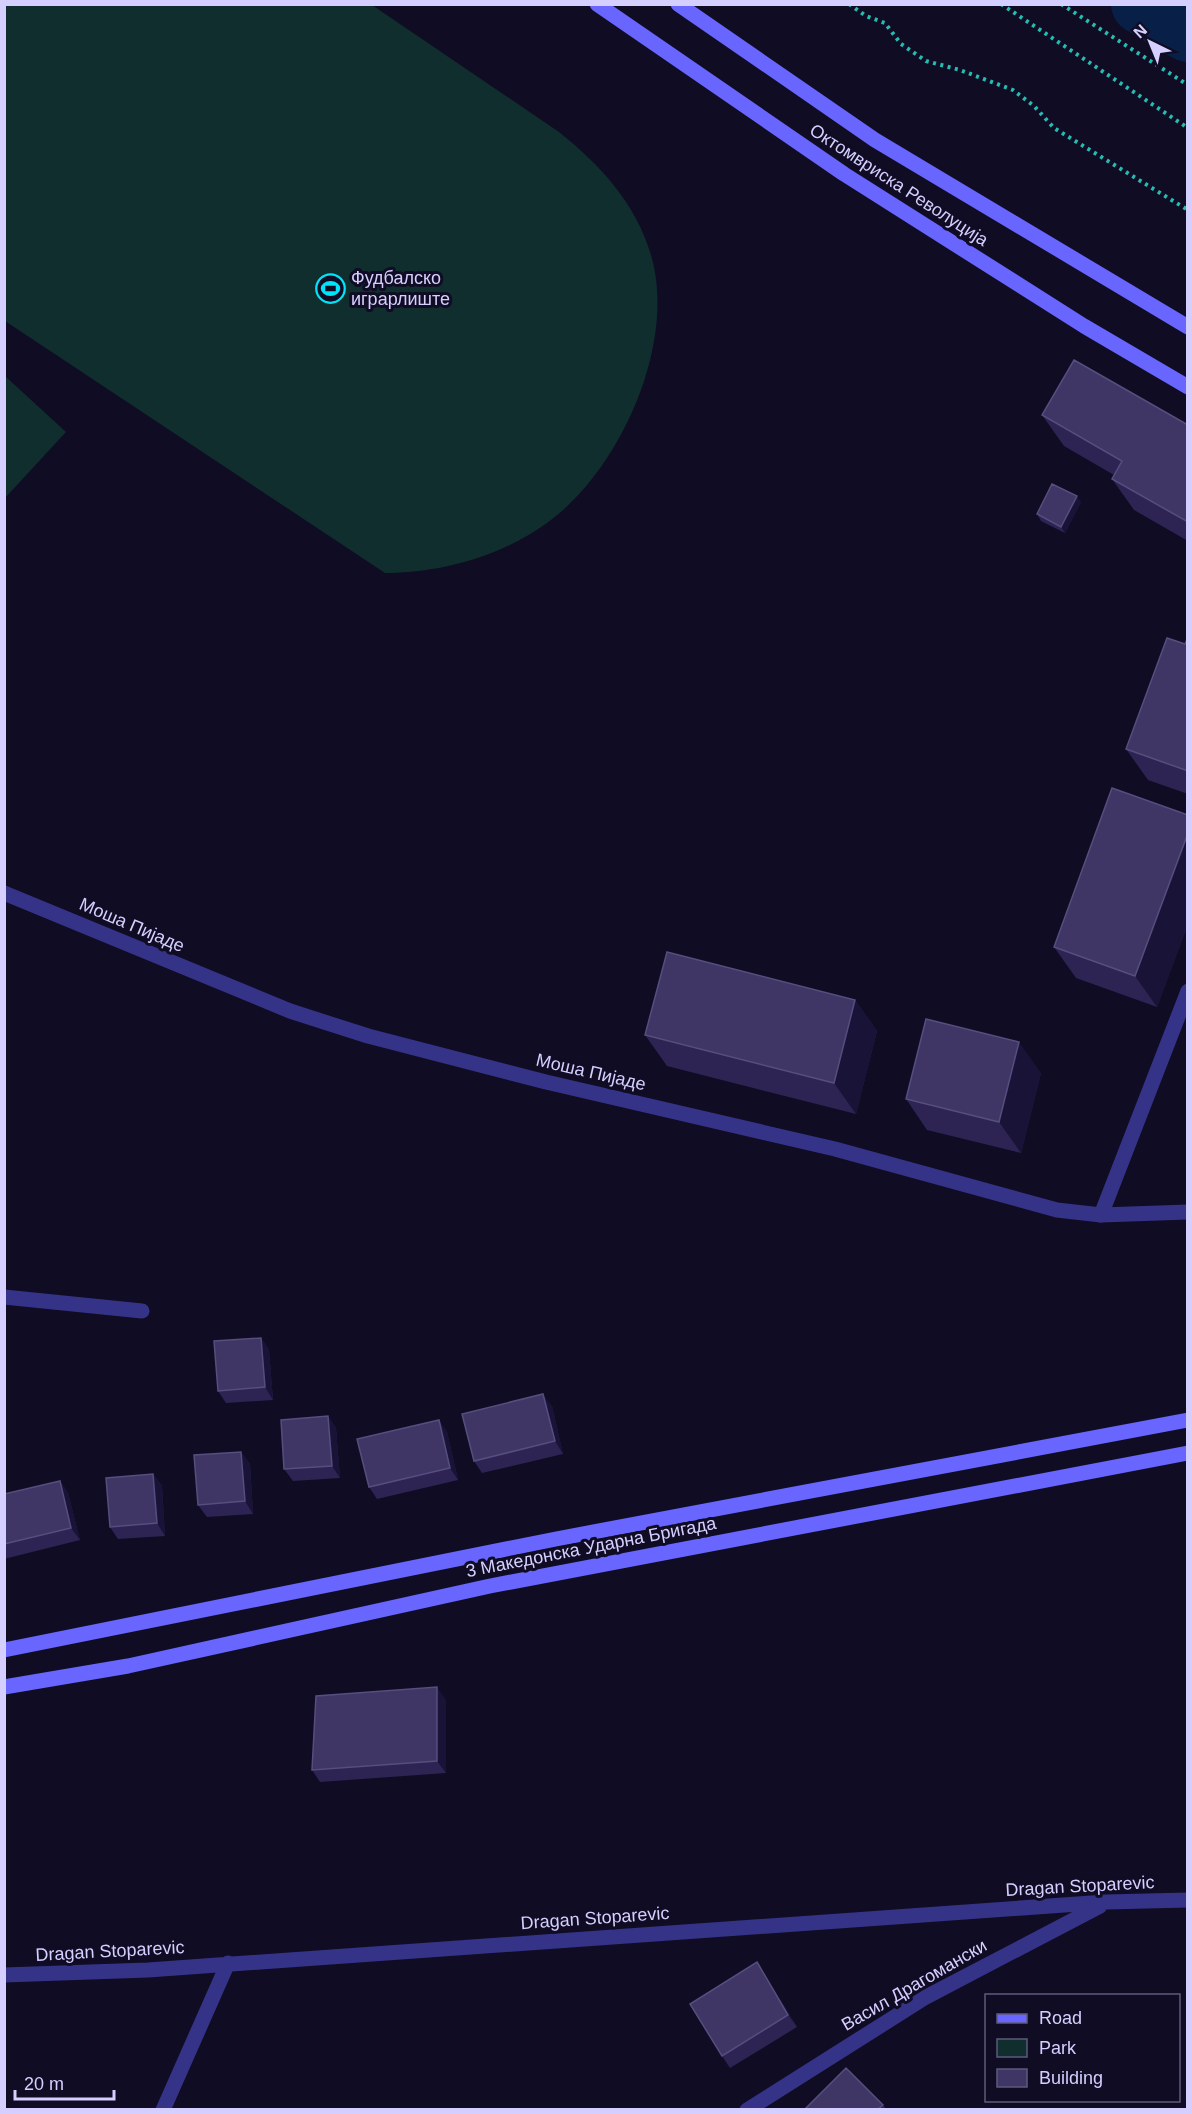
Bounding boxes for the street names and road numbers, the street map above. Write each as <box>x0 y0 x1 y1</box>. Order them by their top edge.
street label: Октомвриска Револуција <box>806 120 993 251</box>
street label: Моша Пијаде <box>76 894 188 956</box>
street label: Моша Пијаде <box>534 1050 648 1094</box>
street label: 3 Македонска Ударна Бригада <box>464 1513 719 1581</box>
street label: Dragan Stoparevic <box>1005 1872 1155 1900</box>
street label: Dragan Stoparevic <box>520 1903 670 1933</box>
street label: Васил Драгомански <box>838 1935 990 2035</box>
street label: Dragan Stoparevic <box>35 1937 185 1965</box>

